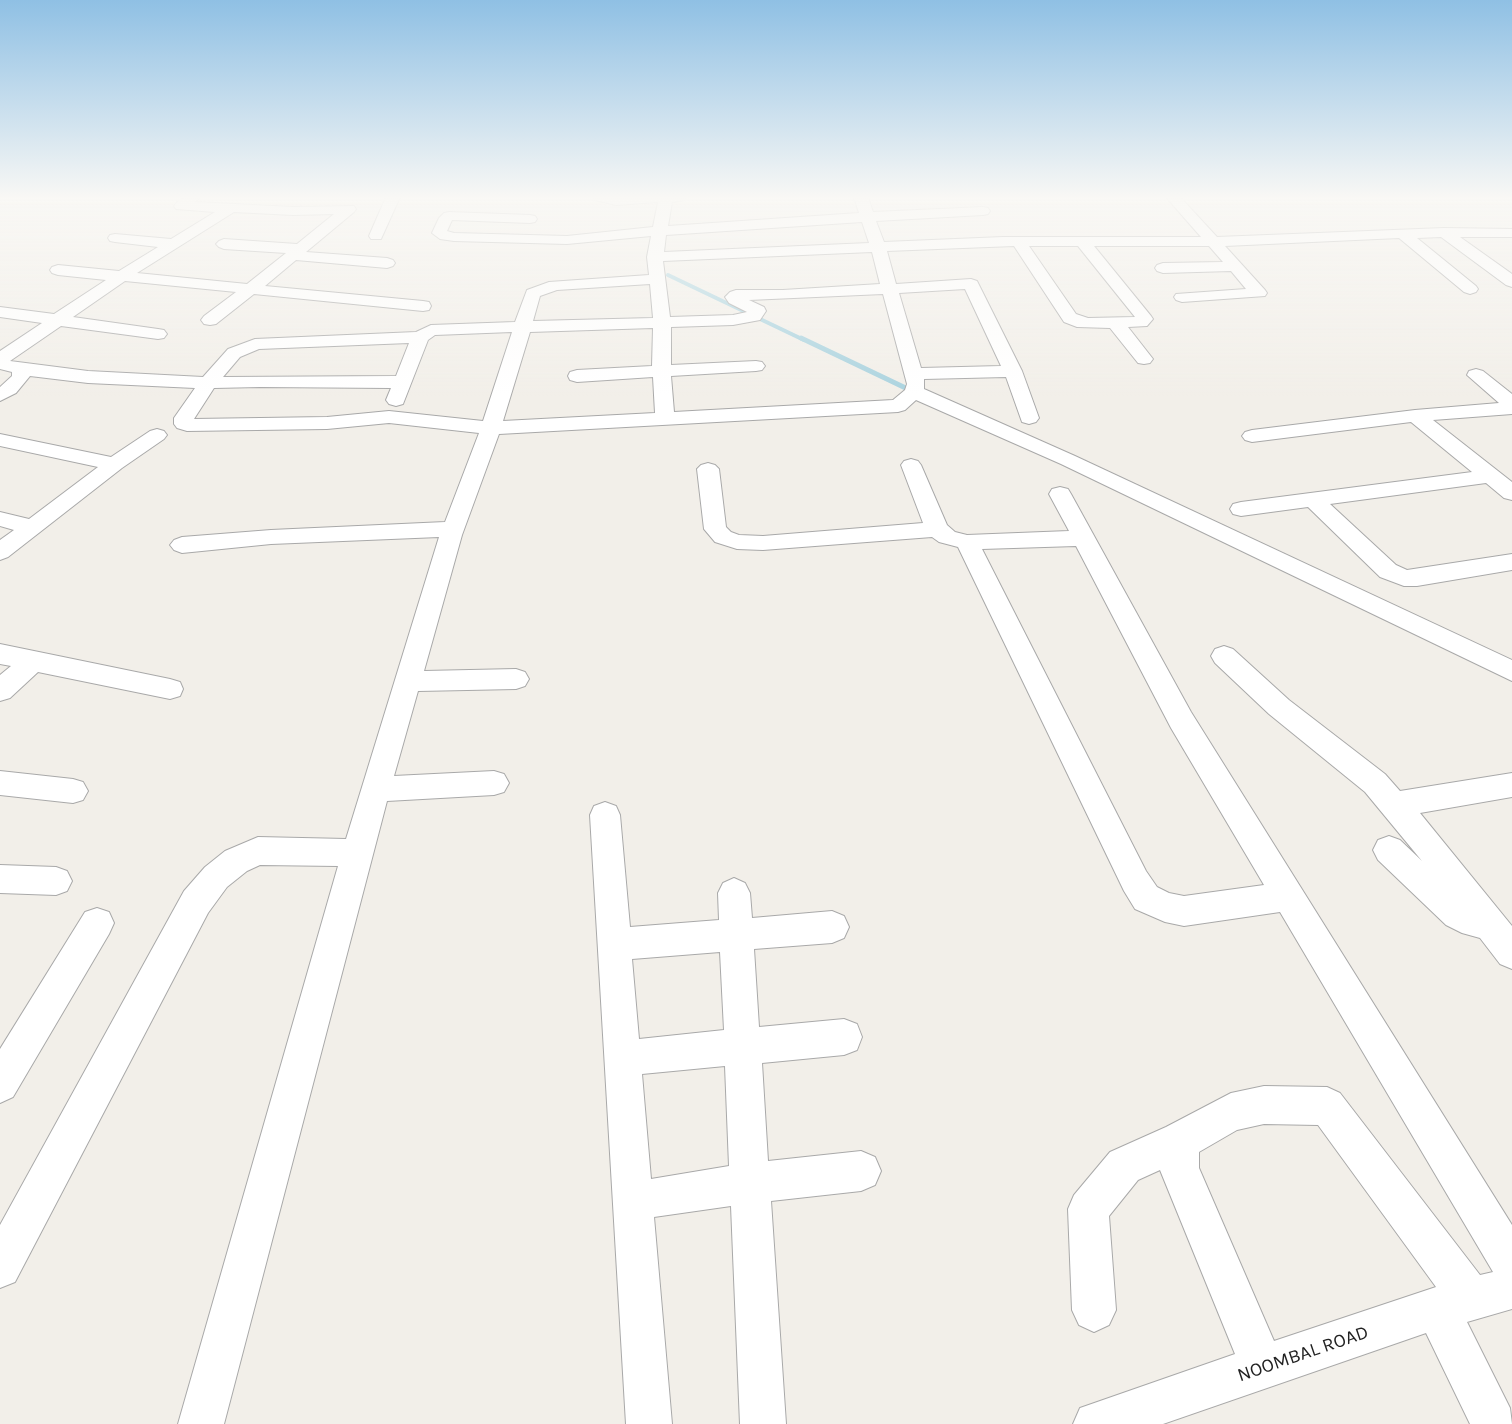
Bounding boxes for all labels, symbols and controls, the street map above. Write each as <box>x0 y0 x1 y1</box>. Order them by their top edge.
street label: NOOMBAL ROAD <box>1234 1321 1372 1387</box>

